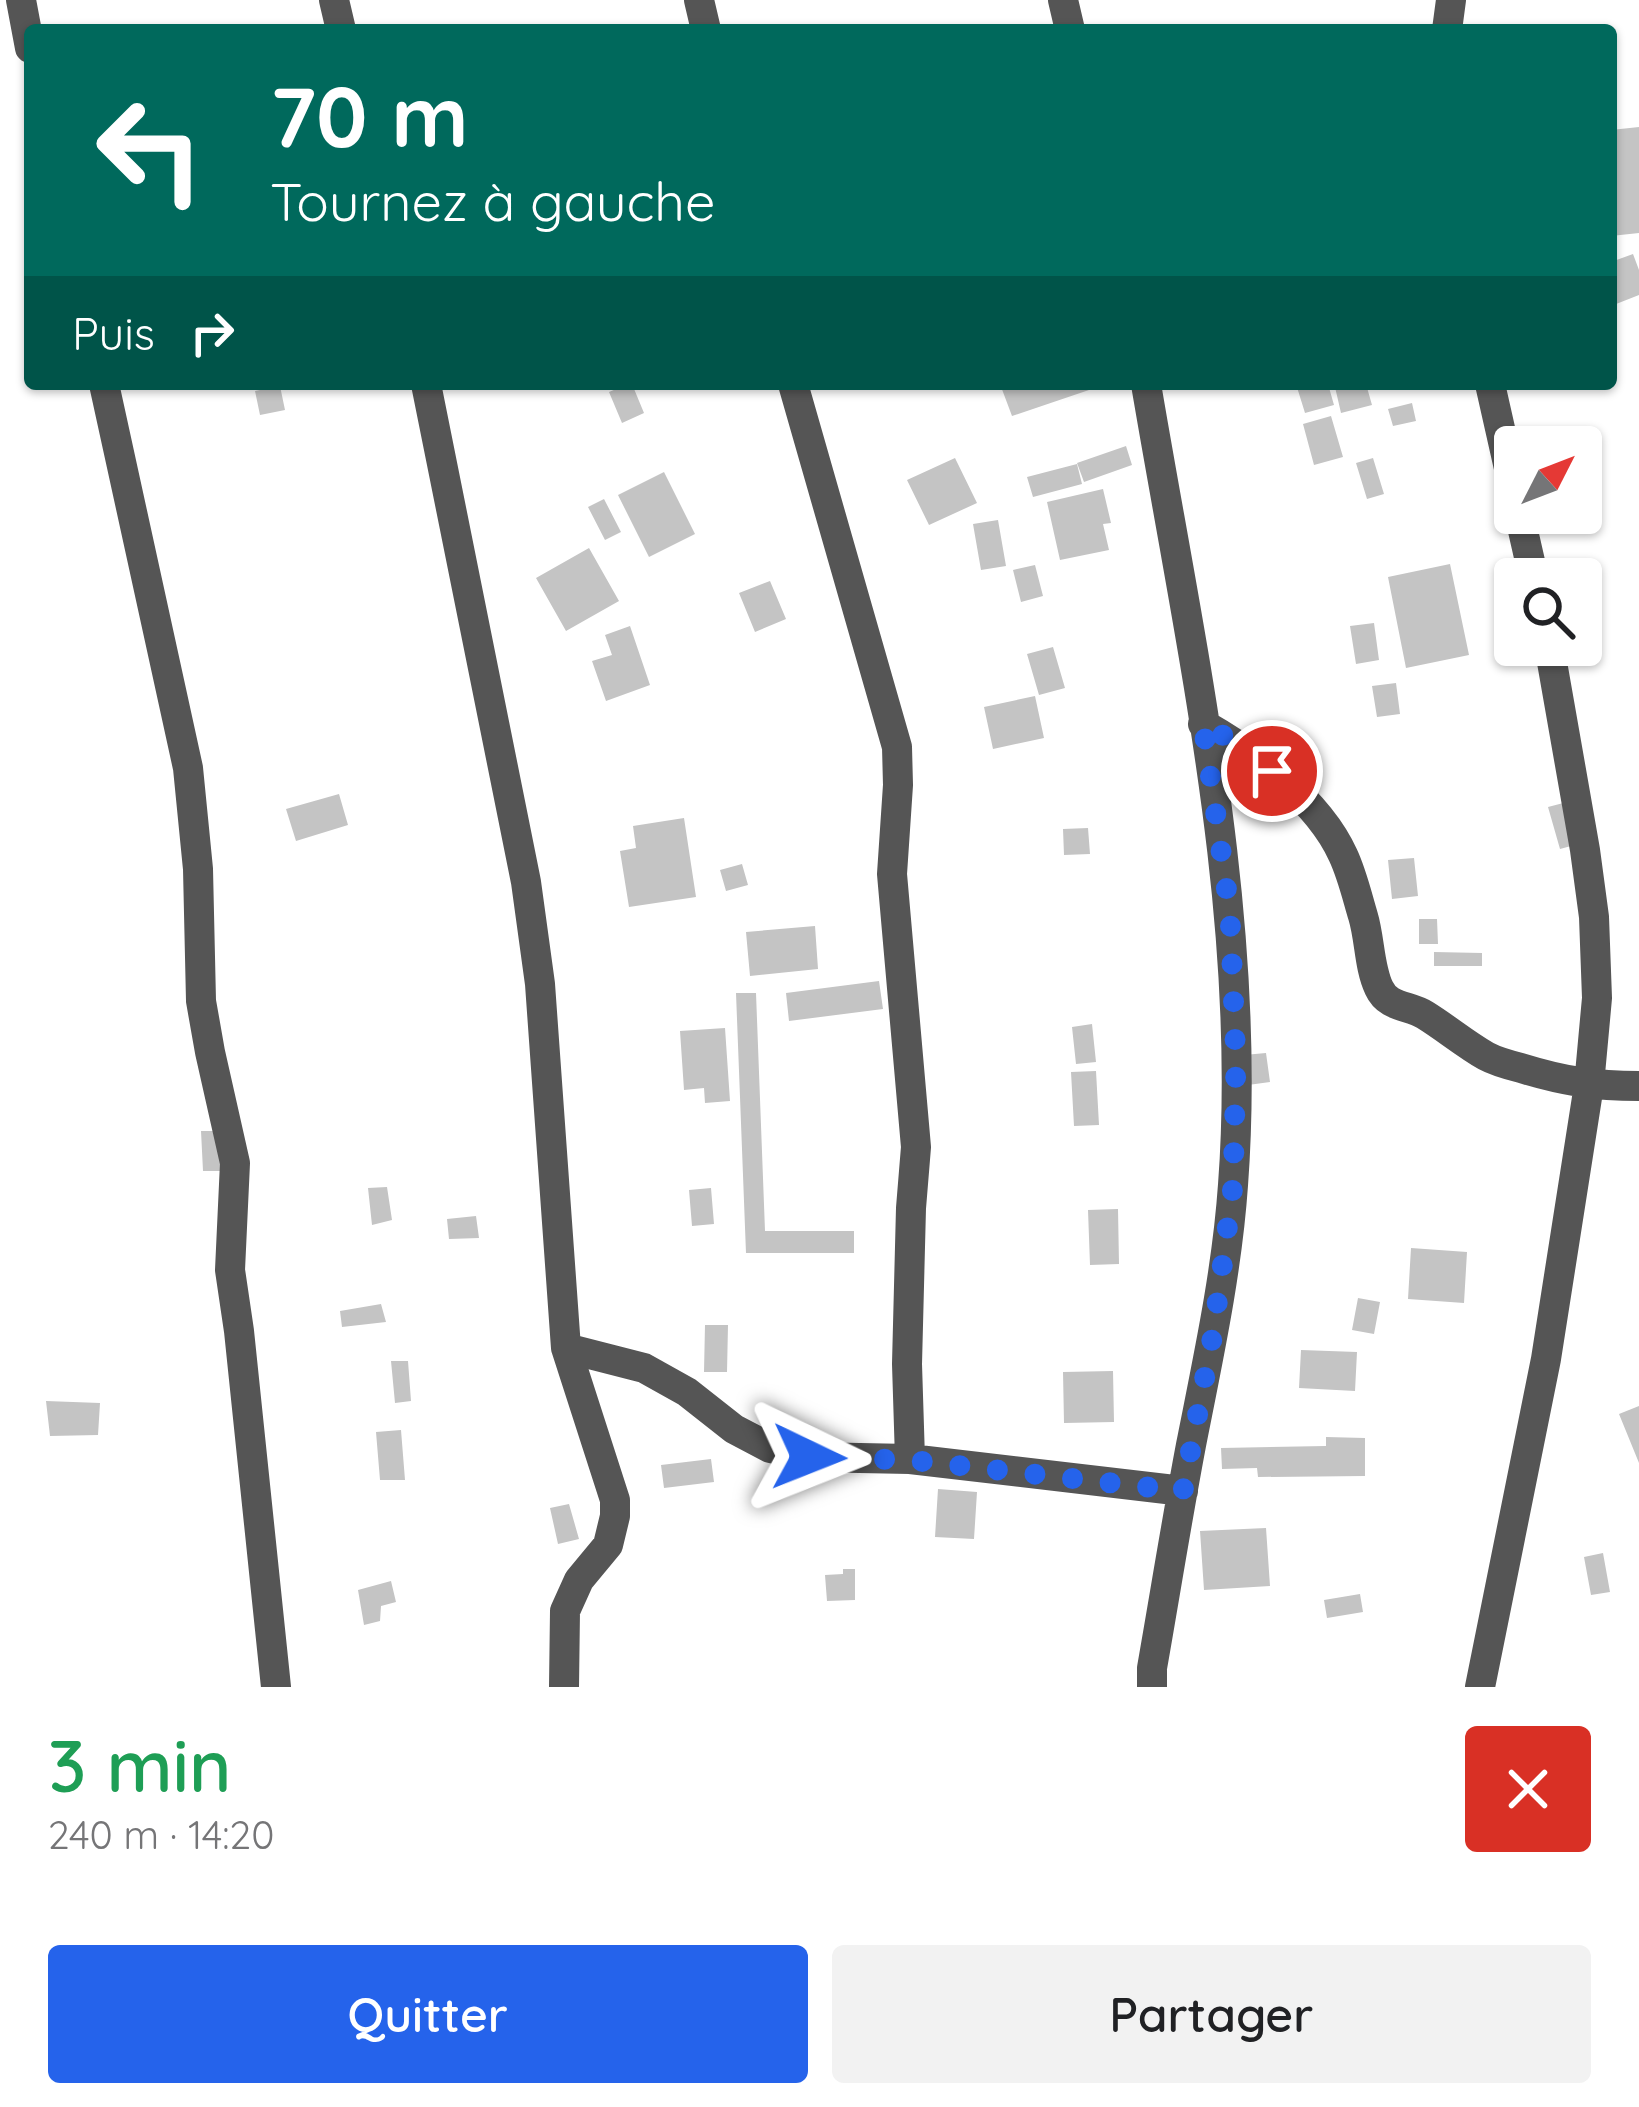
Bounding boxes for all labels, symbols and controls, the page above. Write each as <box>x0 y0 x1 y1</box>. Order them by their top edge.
text: 70 m <box>270 63 469 168</box>
icon: left <box>72 72 228 228</box>
text: Tournez à gauche <box>270 167 716 235</box>
icon: right <box>179 300 245 366</box>
text: Puis <box>72 305 155 361</box>
north arrow <box>1494 426 1602 534</box>
map controls <box>1494 426 1602 666</box>
button: search <box>1494 558 1602 666</box>
pin <box>1221 720 1323 822</box>
icon: arrive <box>1239 738 1305 804</box>
position arrow <box>746 1394 872 1520</box>
text: 3 min <box>48 1720 232 1810</box>
button: close <box>1465 1726 1591 1852</box>
text: 240 m · 14:20 <box>48 1810 274 1859</box>
button: Quitter <box>48 1945 808 2083</box>
button: Partager <box>832 1945 1591 2083</box>

